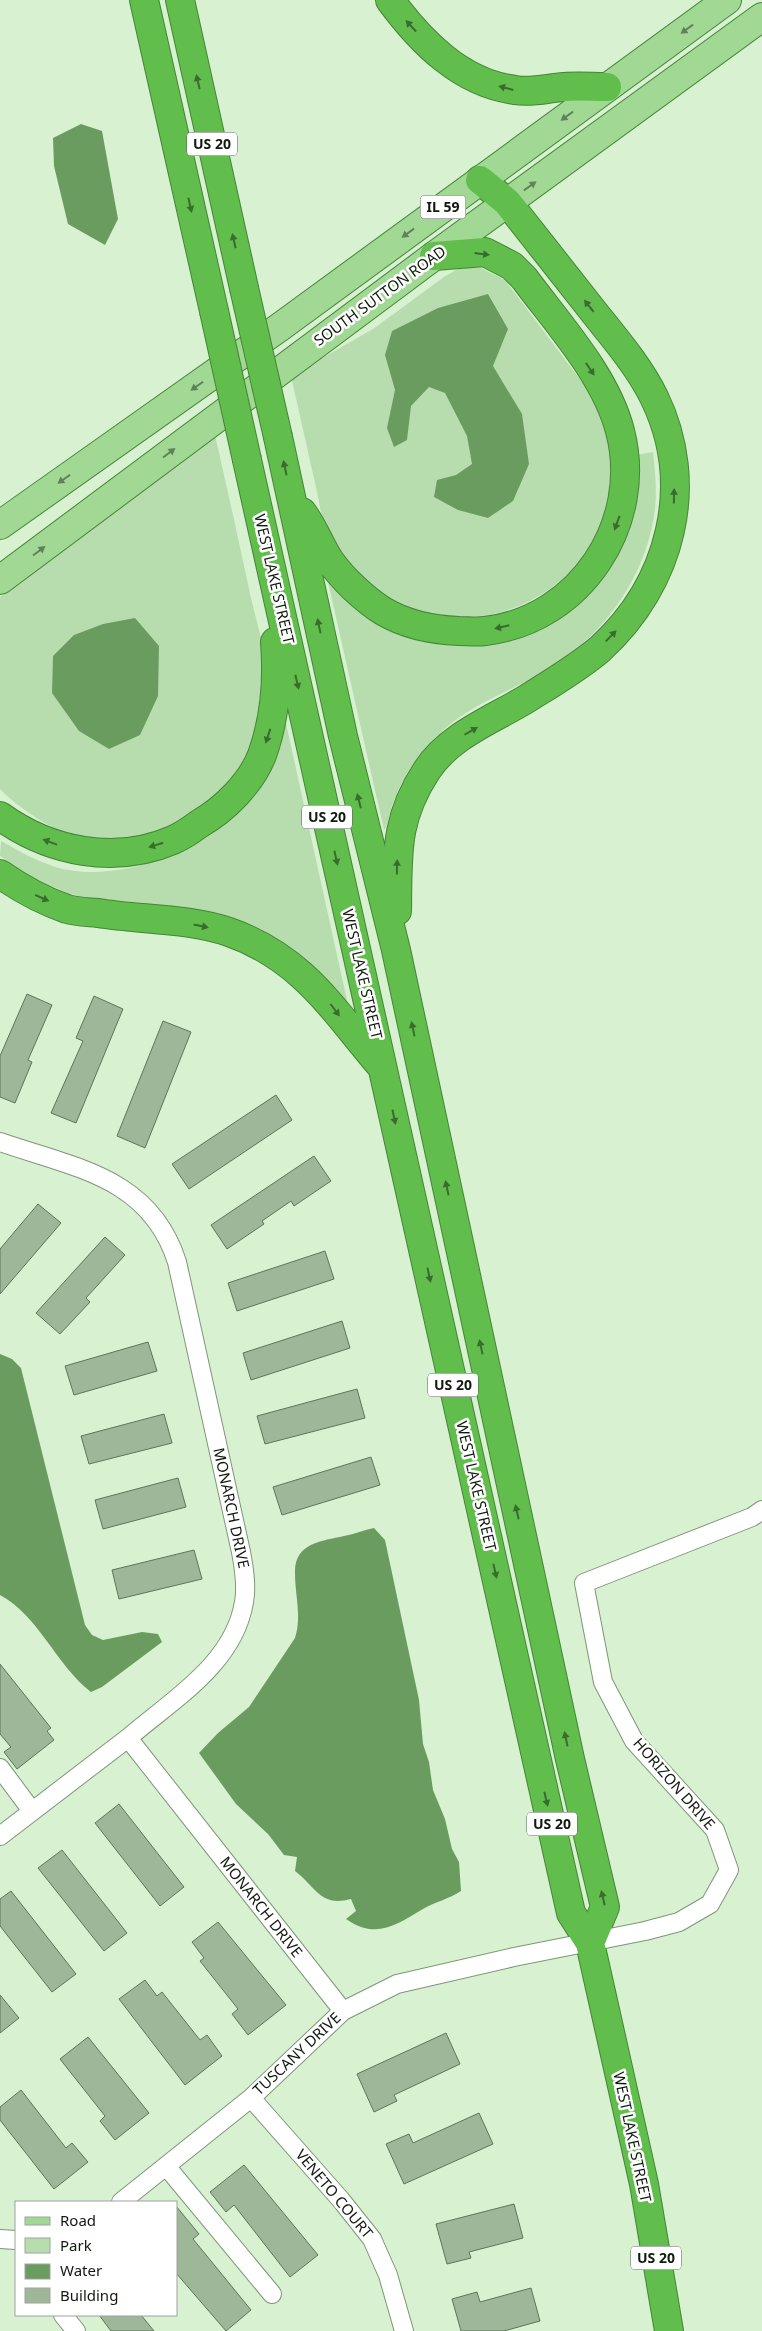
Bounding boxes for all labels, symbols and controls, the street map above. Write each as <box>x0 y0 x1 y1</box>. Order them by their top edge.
one-way arrow <box>405 20 417 32</box>
one-way arrow <box>680 24 694 34</box>
one-way arrow <box>194 75 202 90</box>
one-way arrow <box>499 84 514 92</box>
one-way arrow <box>561 111 574 121</box>
road number: US 20 <box>187 132 237 156</box>
one-way arrow <box>523 181 536 191</box>
road number: IL 59 <box>420 196 466 218</box>
one-way arrow <box>186 197 194 212</box>
one-way arrow <box>401 228 415 238</box>
one-way arrow <box>230 233 238 248</box>
street label: SOUTH SUTTON ROAD <box>309 241 449 350</box>
one-way arrow <box>474 250 490 258</box>
one-way arrow <box>583 299 594 312</box>
one-way arrow <box>585 362 595 376</box>
one-way arrow <box>191 381 204 391</box>
one-way arrow <box>162 448 175 459</box>
one-way arrow <box>280 460 288 476</box>
one-way arrow <box>57 474 71 484</box>
one-way arrow <box>670 488 678 504</box>
street label: WEST LAKE STREET <box>250 512 300 646</box>
one-way arrow <box>613 515 621 530</box>
one-way arrow <box>32 545 45 556</box>
one-way arrow <box>315 617 323 633</box>
one-way arrow <box>495 623 510 631</box>
one-way arrow <box>605 631 617 643</box>
one-way arrow <box>293 674 301 689</box>
one-way arrow <box>465 726 478 735</box>
one-way arrow <box>263 729 271 744</box>
one-way arrow <box>355 794 363 809</box>
road number: US 20 <box>302 806 352 829</box>
one-way arrow <box>42 838 57 845</box>
one-way arrow <box>149 842 164 850</box>
one-way arrow <box>332 850 340 865</box>
one-way arrow <box>394 858 402 874</box>
one-way arrow <box>35 894 49 902</box>
street label: WEST LAKE STREET <box>338 907 388 1041</box>
one-way arrow <box>194 922 209 930</box>
one-way arrow <box>330 1003 341 1016</box>
one-way arrow <box>409 1022 417 1037</box>
one-way arrow <box>390 1109 398 1124</box>
one-way arrow <box>443 1181 451 1196</box>
one-way arrow <box>425 1268 433 1283</box>
one-way arrow <box>476 1339 484 1355</box>
road number: US 20 <box>428 1374 478 1396</box>
street label: WEST LAKE STREET <box>452 1419 502 1553</box>
street label: MONARCH DRIVE <box>209 1446 255 1570</box>
one-way arrow <box>513 1505 521 1520</box>
one-way arrow <box>491 1563 499 1578</box>
one-way arrow <box>562 1732 570 1747</box>
street label: HORIZON DRIVE <box>629 1733 720 1833</box>
one-way arrow <box>542 1792 550 1807</box>
road number: US 20 <box>527 1812 577 1836</box>
street label: MONARCH DRIVE <box>216 1852 307 1961</box>
one-way arrow <box>599 1890 607 1905</box>
street label: TUSCANY DRIVE <box>248 2007 344 2099</box>
street label: WEST LAKE STREET <box>609 2070 657 2204</box>
street label: VENETO COURT <box>292 2145 378 2243</box>
legend <box>15 2201 178 2316</box>
text: Road <box>60 2210 96 2230</box>
text: Park <box>60 2235 92 2255</box>
road number: US 20 <box>631 2246 681 2270</box>
text: Water <box>60 2260 102 2280</box>
text: Building <box>60 2285 118 2305</box>

